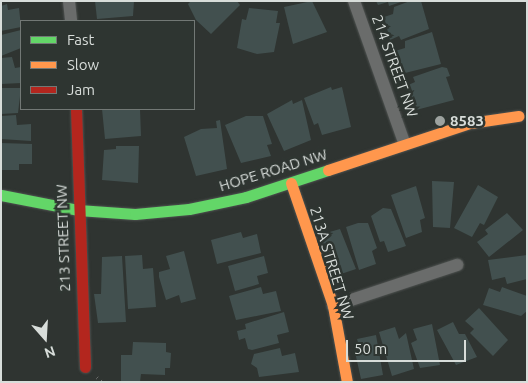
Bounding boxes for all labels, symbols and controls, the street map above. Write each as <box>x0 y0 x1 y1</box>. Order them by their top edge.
street label: 214 STREET NW <box>368 12 422 120</box>
legend <box>20 20 195 110</box>
text: Fast <box>67 31 94 48</box>
text: Slow <box>67 56 99 73</box>
text: Jam <box>67 81 95 98</box>
place label: 8583 <box>450 112 484 130</box>
marker: 8583 <box>434 115 446 127</box>
street label: HOPE ROAD NW <box>217 145 329 195</box>
street label: 213 STREET NW <box>52 184 74 292</box>
street label: 213A STREET NW <box>306 204 358 322</box>
north arrow <box>20 313 70 363</box>
scale bar <box>348 330 468 362</box>
text: 50 m <box>354 340 387 357</box>
text: N <box>42 343 57 361</box>

